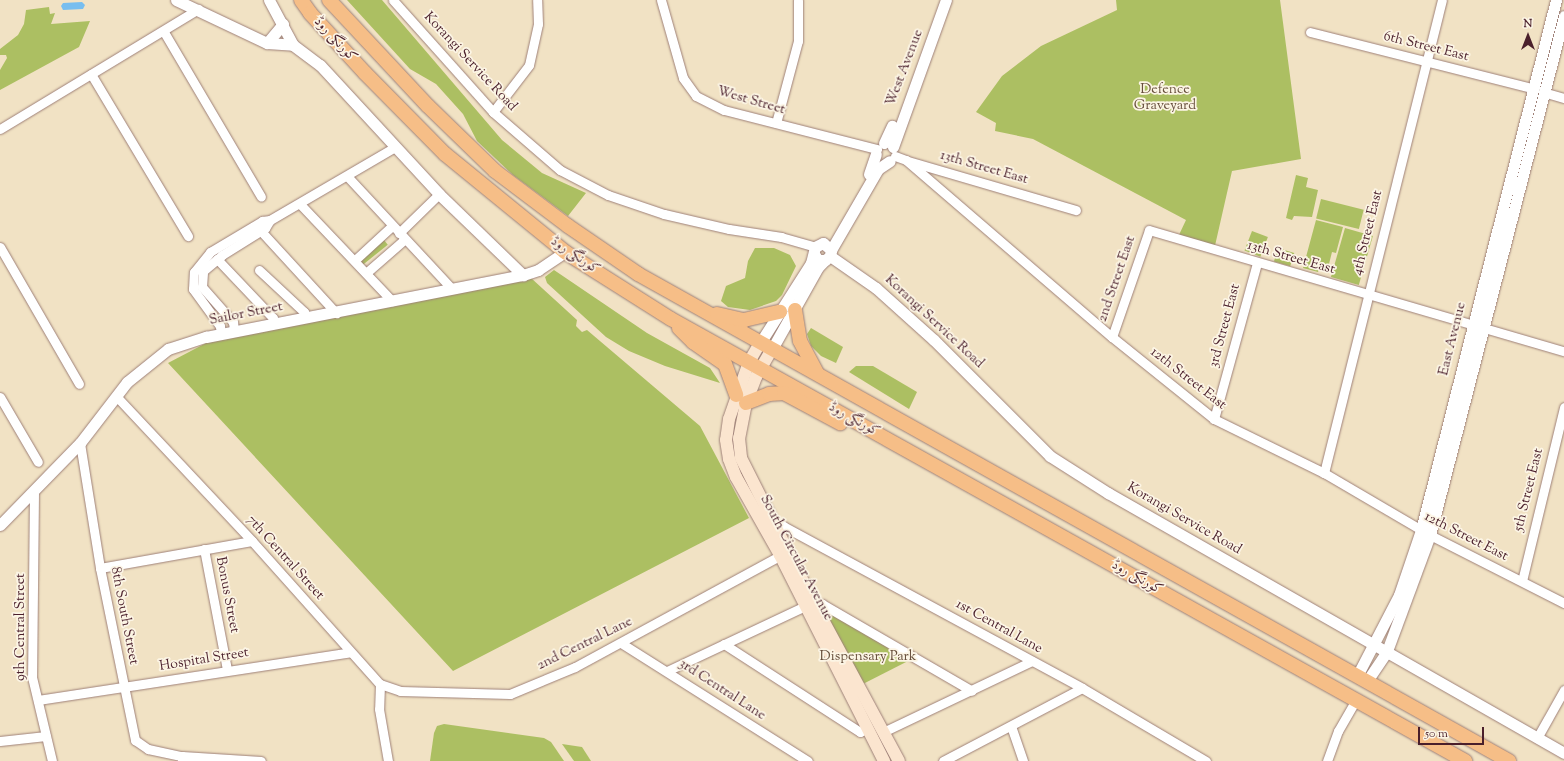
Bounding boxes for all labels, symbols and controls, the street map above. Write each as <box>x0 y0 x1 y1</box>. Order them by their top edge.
street label: Korangi Service Road <box>420 9 520 115</box>
street label: کورنگی روڈ <box>310 14 360 66</box>
north arrow <box>1508 16 1548 56</box>
text: N <box>1524 16 1532 32</box>
street label: West Avenue <box>883 27 927 109</box>
street label: 6th Street East <box>1382 28 1470 66</box>
park label: Defence Graveyard <box>1134 82 1196 114</box>
street label: West Street <box>715 83 787 119</box>
street label: 13th Street East <box>938 147 1030 189</box>
street label: 4th Street East <box>1349 189 1387 277</box>
street label: کورنگی روڈ <box>547 233 603 279</box>
street label: 2nd Street East <box>1094 234 1140 324</box>
street label: 13th Street East <box>1245 237 1337 279</box>
street label: Korangi Service Road <box>881 272 987 372</box>
street label: 3rd Street East <box>1206 282 1244 370</box>
street label: Sailor Street <box>208 299 284 329</box>
street label: East Avenue <box>1436 301 1470 377</box>
street label: 12th Street East <box>1147 344 1229 414</box>
street label: کورنگی روڈ <box>825 399 883 441</box>
street label: 5th Street East <box>1511 447 1547 533</box>
street label: Korangi Service Road <box>1124 479 1244 559</box>
street label: South Circular Avenue <box>756 492 836 624</box>
street label: 12th Street East <box>1421 509 1511 565</box>
street label: 7th Central Street <box>243 512 327 604</box>
street label: Bonus Street <box>211 555 243 635</box>
street label: کورنگی روڈ <box>1108 557 1166 599</box>
street label: 8th South Street <box>106 566 142 666</box>
street label: 9th Central Street <box>13 573 29 681</box>
street label: 1st Central Lane <box>953 596 1045 658</box>
street label: 2nd Central Lane <box>535 614 635 674</box>
street label: Hospital Street <box>158 645 250 675</box>
park label: Dispensary Park <box>820 649 916 665</box>
street label: 3rd Central Lane <box>675 656 769 724</box>
scale bar <box>1420 719 1486 745</box>
text: 50 m <box>1425 725 1448 743</box>

